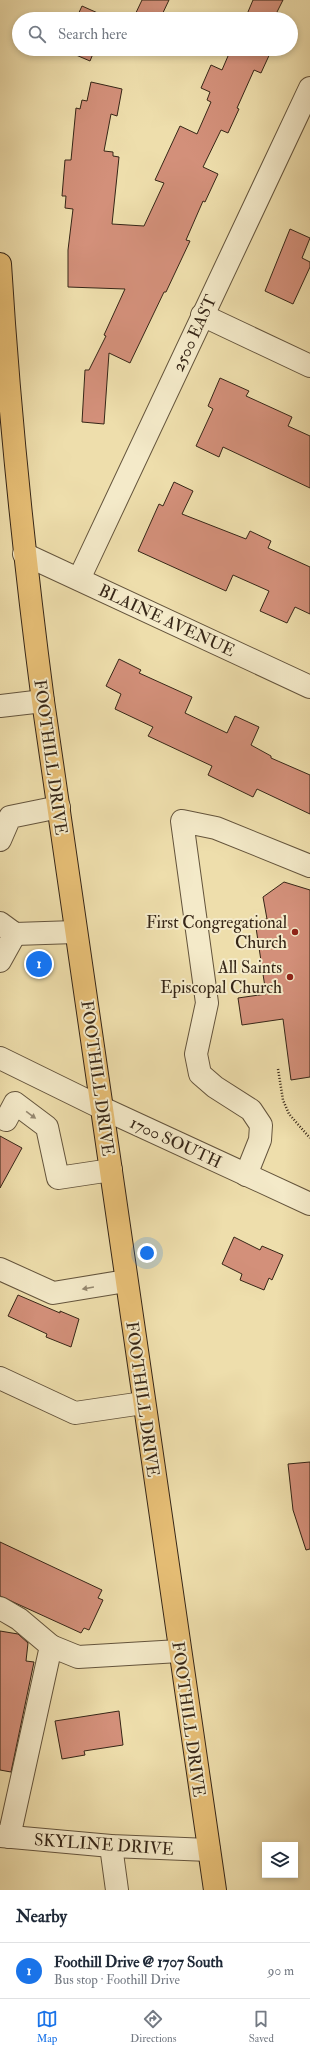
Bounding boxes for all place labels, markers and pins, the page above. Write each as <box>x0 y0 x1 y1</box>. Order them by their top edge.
place label: First Congregational Church <box>146 912 288 953</box>
marker: First Congregational Church <box>290 927 300 937</box>
pin: 1 <box>26 949 52 979</box>
place label: All Saints Episcopal Church <box>160 957 282 999</box>
marker: All Saints Episcopal Church <box>285 972 295 982</box>

